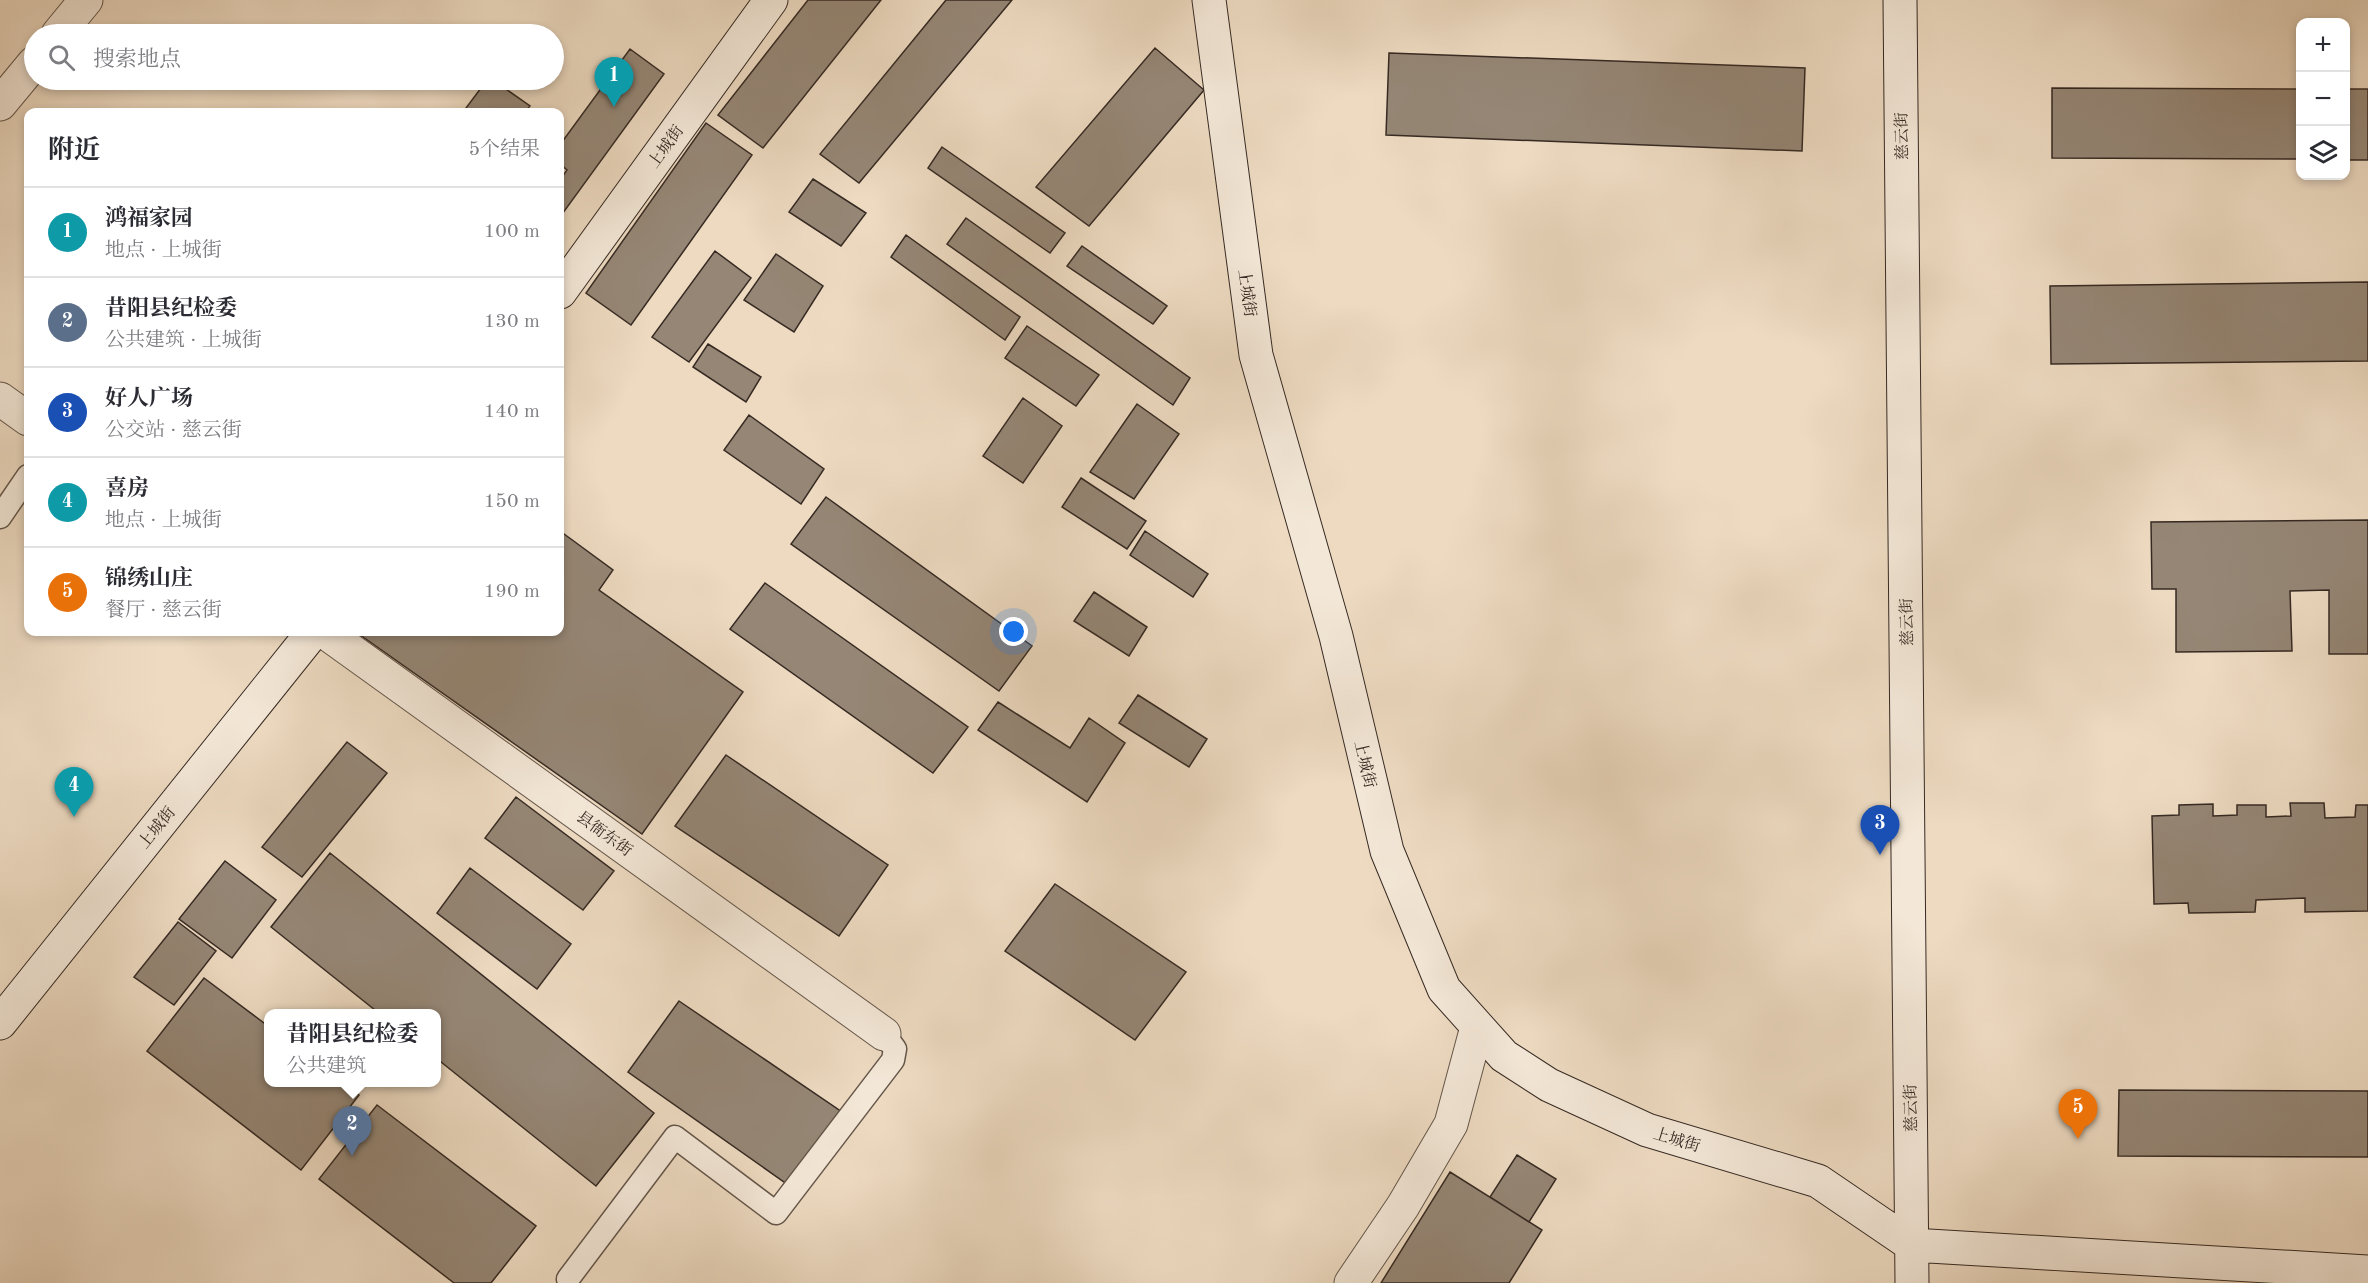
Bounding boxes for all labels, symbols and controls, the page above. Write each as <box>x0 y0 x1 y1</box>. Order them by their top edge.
map controls <box>2296 18 2350 180</box>
button: + <box>2296 18 2350 72</box>
search box <box>24 24 564 90</box>
icon: search <box>45 41 78 74</box>
text: 搜索地点 <box>93 49 181 71</box>
pin: 1 <box>594 57 634 107</box>
button: − <box>2296 72 2350 126</box>
street label: 慈云街 <box>1893 112 1911 160</box>
street label: 上城街 <box>644 122 687 171</box>
button: layers <box>2296 126 2350 180</box>
text: 附近 <box>48 138 100 164</box>
text: 5个结果 <box>468 140 540 160</box>
text: 鸿福家园 <box>105 208 193 230</box>
text: 1 <box>62 222 73 242</box>
text: 100 m <box>484 222 540 242</box>
text: 地点 · 上城街 <box>105 241 222 261</box>
street label: 上城街 <box>1235 268 1259 318</box>
text: 昔阳县纪检委 <box>105 298 237 320</box>
text: 2 <box>62 312 73 332</box>
text: 130 m <box>484 312 540 332</box>
text: 公共建筑 · 上城街 <box>105 331 262 351</box>
text: 好人广场 <box>105 388 193 410</box>
text: 3 <box>62 402 73 422</box>
text: 140 m <box>484 402 540 422</box>
text: 公交站 · 慈云街 <box>105 421 242 441</box>
text: 喜房 <box>105 478 149 500</box>
text: 4 <box>62 492 73 512</box>
text: 150 m <box>484 492 540 512</box>
text: 地点 · 上城街 <box>105 511 222 531</box>
text: 锦绣山庄 <box>105 568 193 590</box>
text: 5 <box>62 582 73 602</box>
text: 190 m <box>484 582 540 602</box>
street label: 慈云街 <box>1898 598 1916 646</box>
text: 餐厅 · 慈云街 <box>105 601 222 621</box>
your location <box>999 617 1028 646</box>
street label: 上城街 <box>1351 739 1379 790</box>
pin: 4 <box>54 768 94 817</box>
street label: 上城街 <box>135 803 179 852</box>
pin: 3 <box>1860 806 1900 855</box>
street label: 县衙东街 <box>573 808 636 860</box>
popup <box>264 1009 441 1087</box>
text: 昔阳县纪检委 <box>286 1024 419 1046</box>
text: 公共建筑 <box>286 1057 366 1077</box>
street label: 慈云街 <box>1902 1084 1920 1132</box>
pin: 5 <box>2058 1090 2098 1139</box>
pin: 2 <box>332 1106 372 1156</box>
street label: 上城街 <box>1651 1124 1702 1156</box>

